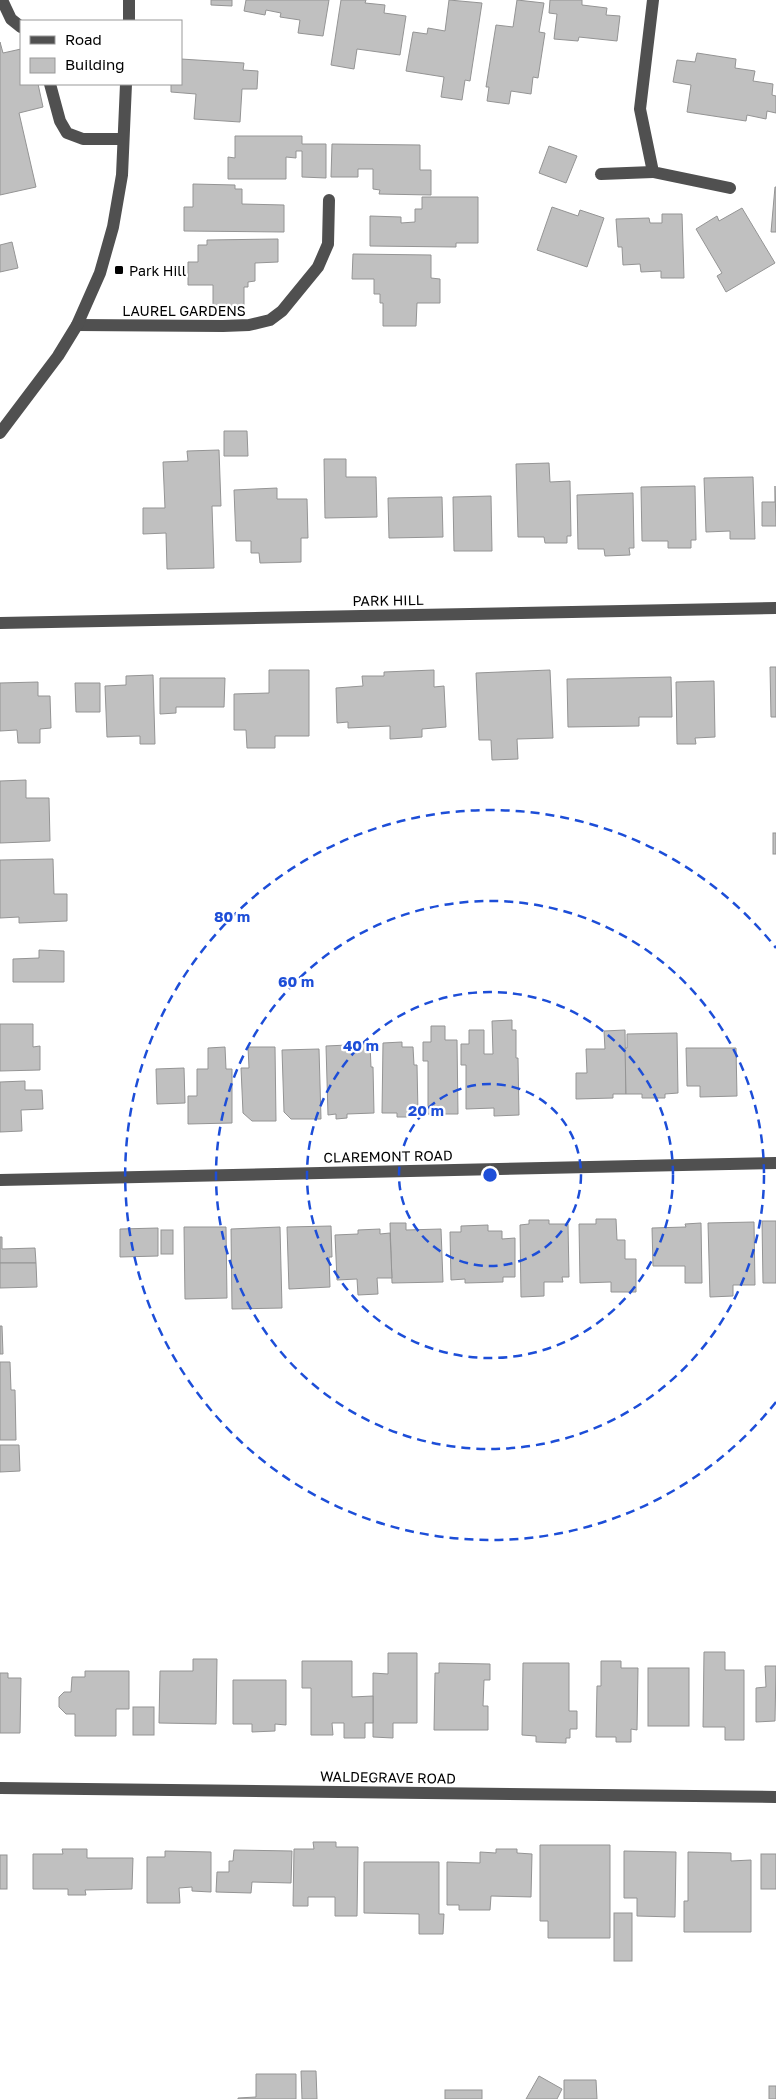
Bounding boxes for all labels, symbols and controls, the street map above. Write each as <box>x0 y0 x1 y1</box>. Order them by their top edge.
legend <box>20 20 182 85</box>
text: Road <box>65 30 102 48</box>
text: Building <box>65 55 125 73</box>
place label: Park Hill <box>129 262 186 279</box>
marker: Park Hill <box>113 264 125 276</box>
street label: LAUREL GARDENS <box>122 302 246 319</box>
street label: PARK HILL <box>352 591 424 609</box>
text: 80 m <box>214 907 250 925</box>
text: 60 m <box>278 972 314 990</box>
text: 40 m <box>343 1036 379 1054</box>
text: 20 m <box>408 1101 444 1119</box>
street label: CLAREMONT ROAD <box>323 1146 453 1166</box>
centre of rings <box>481 1166 499 1184</box>
street label: WALDEGRAVE ROAD <box>320 1767 456 1787</box>

